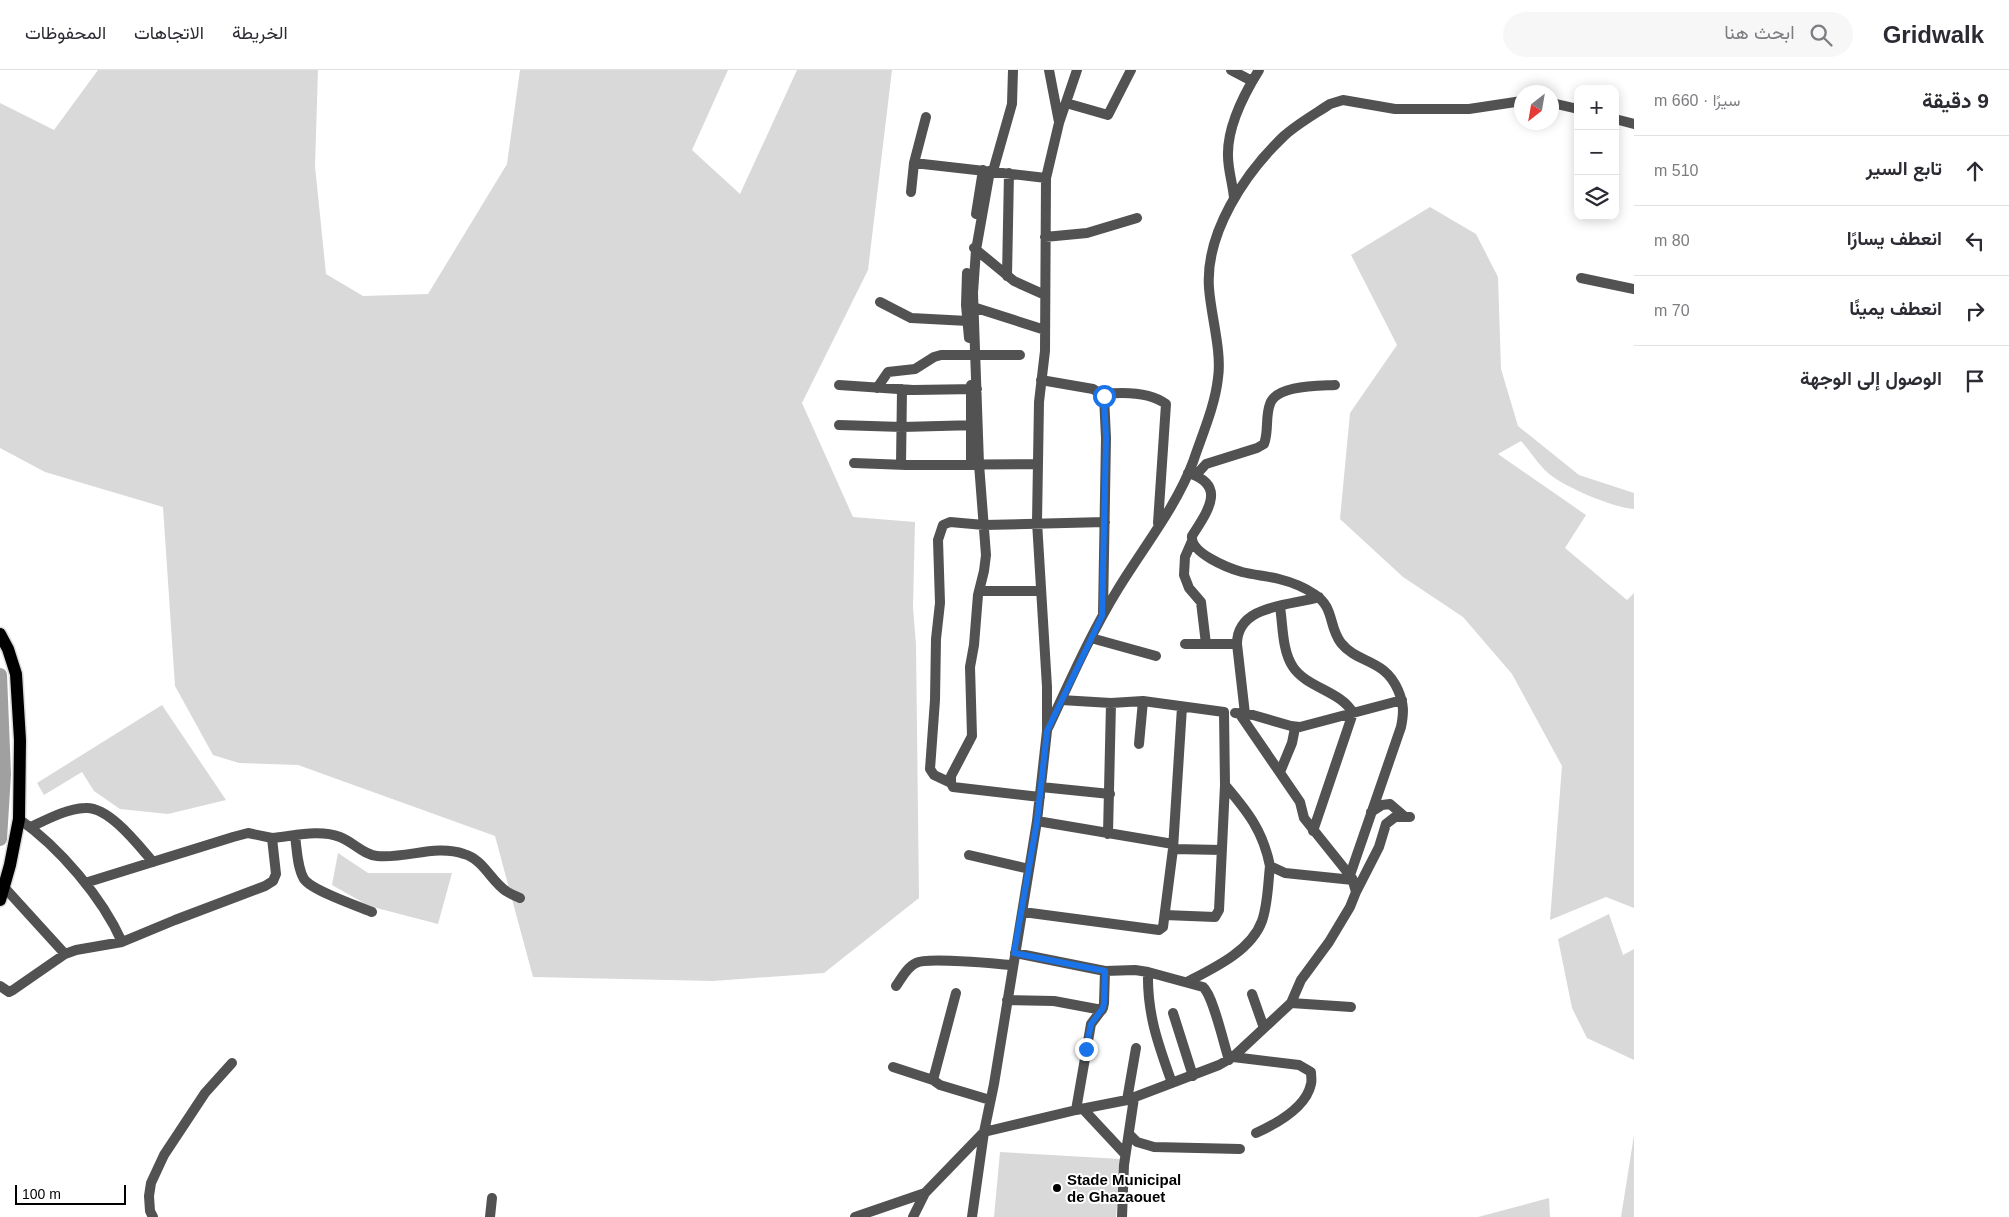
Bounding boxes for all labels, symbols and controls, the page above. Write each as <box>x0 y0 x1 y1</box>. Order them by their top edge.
search box <box>1503 12 1853 57</box>
icon: search <box>1807 21 1835 49</box>
text: Gridwalk <box>1883 21 1984 48</box>
text: ابحث هنا <box>1724 22 1795 43</box>
text: المحفوظات <box>25 23 106 43</box>
text: الاتجاهات <box>134 23 204 43</box>
text: الخريطة <box>232 23 288 43</box>
north arrow <box>1514 85 1559 130</box>
map controls <box>1574 85 1619 220</box>
button: + <box>1574 85 1619 130</box>
text: 9 دقيقة <box>1922 89 1989 112</box>
text: سيرًا · 660 m <box>1654 92 1740 109</box>
button: − <box>1574 130 1619 175</box>
icon: ahead <box>1961 157 1989 185</box>
text: تابع السير <box>1866 158 1942 179</box>
text: 510 m <box>1654 162 1698 179</box>
button: layers <box>1574 175 1619 220</box>
icon: left <box>1961 227 1989 255</box>
text: انعطف يسارًا <box>1847 228 1942 249</box>
text: 80 m <box>1654 232 1690 249</box>
icon: right <box>1961 297 1989 325</box>
text: انعطف يمينًا <box>1849 298 1942 319</box>
text: 70 m <box>1654 302 1690 319</box>
icon: arrive <box>1961 367 1989 395</box>
text: الوصول إلى الوجهة <box>1800 368 1942 389</box>
route start <box>1093 385 1116 408</box>
route end <box>1075 1038 1098 1061</box>
place label: Stade Municipal de Ghazaouet <box>1067 1171 1181 1205</box>
scale bar <box>15 1182 126 1205</box>
marker: Stade Municipal de Ghazaouet <box>1051 1182 1063 1194</box>
text: 100 m <box>22 1186 61 1202</box>

